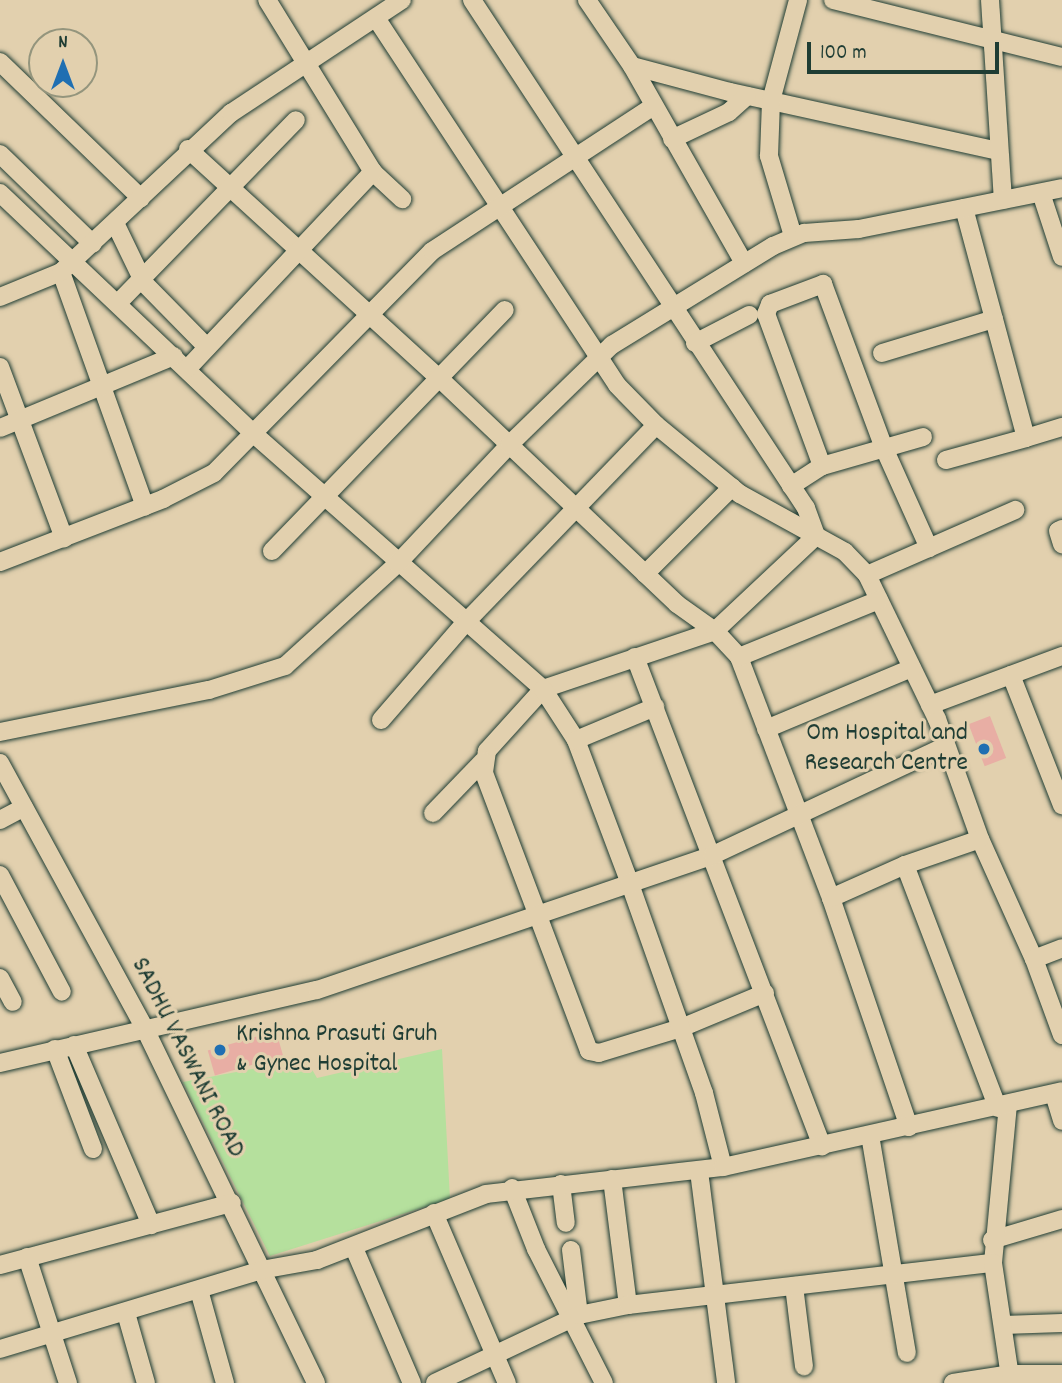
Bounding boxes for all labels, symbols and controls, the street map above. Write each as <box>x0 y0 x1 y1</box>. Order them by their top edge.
north arrow <box>28 28 98 98</box>
scale bar <box>810 28 1002 72</box>
text: N <box>58 30 68 57</box>
text: 100 m <box>820 39 867 69</box>
place label: Om Hospital and Research Centre <box>804 718 968 780</box>
marker: Om Hospital and Research Centre <box>974 739 994 759</box>
street label: SADHU VASWANI ROAD <box>123 953 251 1163</box>
place label: Krishna Prasuti Gruh & Gynec Hospital <box>236 1019 437 1080</box>
marker: Krishna Prasuti Gruh & Gynec Hospital <box>210 1040 230 1060</box>

